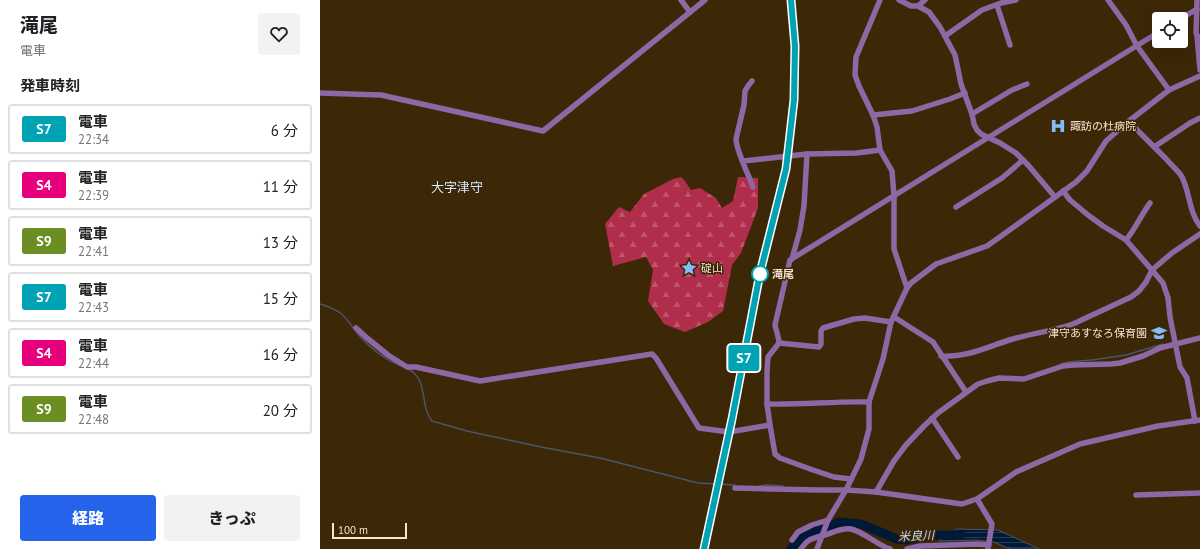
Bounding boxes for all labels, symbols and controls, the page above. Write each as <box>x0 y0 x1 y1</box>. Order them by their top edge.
map controls <box>1152 12 1188 48</box>
button: locate <box>1152 12 1188 48</box>
text: 滝尾 <box>20 13 58 37</box>
button: heart <box>258 13 300 55</box>
text: 電車 <box>20 42 46 59</box>
text: 発車時刻 <box>20 76 80 95</box>
text: 電車 <box>78 112 108 131</box>
hospital icon: 諏訪の杜病院 <box>1049 117 1067 135</box>
place label: 諏訪の杜病院 <box>1070 119 1136 133</box>
text: S7 <box>36 120 52 138</box>
text: 6 分 <box>271 121 298 140</box>
text: 22:34 <box>78 131 109 148</box>
text: 電車 <box>78 168 108 187</box>
text: S4 <box>36 176 52 194</box>
text: 11 分 <box>263 177 298 196</box>
district label: 大字津守 <box>431 179 483 196</box>
text: 22:39 <box>78 187 109 204</box>
text: 電車 <box>78 224 108 243</box>
text: S9 <box>36 232 52 250</box>
text: 13 分 <box>263 233 298 252</box>
text: 22:41 <box>78 243 109 260</box>
place icon: 碇山 <box>680 259 698 277</box>
place label: 碇山 <box>701 261 723 275</box>
marker: 滝尾 <box>751 265 769 283</box>
place label: 滝尾 <box>772 267 794 281</box>
text: 電車 <box>78 280 108 299</box>
text: S7 <box>36 288 52 306</box>
text: 15 分 <box>263 289 298 308</box>
text: 22:43 <box>78 299 109 316</box>
school or university icon: 津守あすなろ保育園 <box>1150 324 1168 342</box>
place label: 津守あすなろ保育園 <box>1048 326 1147 340</box>
text: 電車 <box>78 336 108 355</box>
text: S4 <box>36 344 52 362</box>
text: 16 分 <box>263 345 298 364</box>
line badge: S7 <box>726 345 762 371</box>
text: S7 <box>736 349 752 367</box>
text: 22:44 <box>78 355 109 372</box>
text: 電車 <box>78 392 108 411</box>
text: S9 <box>36 400 52 418</box>
text: 20 分 <box>263 401 298 420</box>
text: 22:48 <box>78 411 109 428</box>
button: 経路 <box>20 495 156 541</box>
button: きっぷ <box>164 495 300 541</box>
scale bar <box>332 521 407 540</box>
text: 100 m <box>338 523 368 537</box>
water label: 米良川 <box>898 527 936 544</box>

